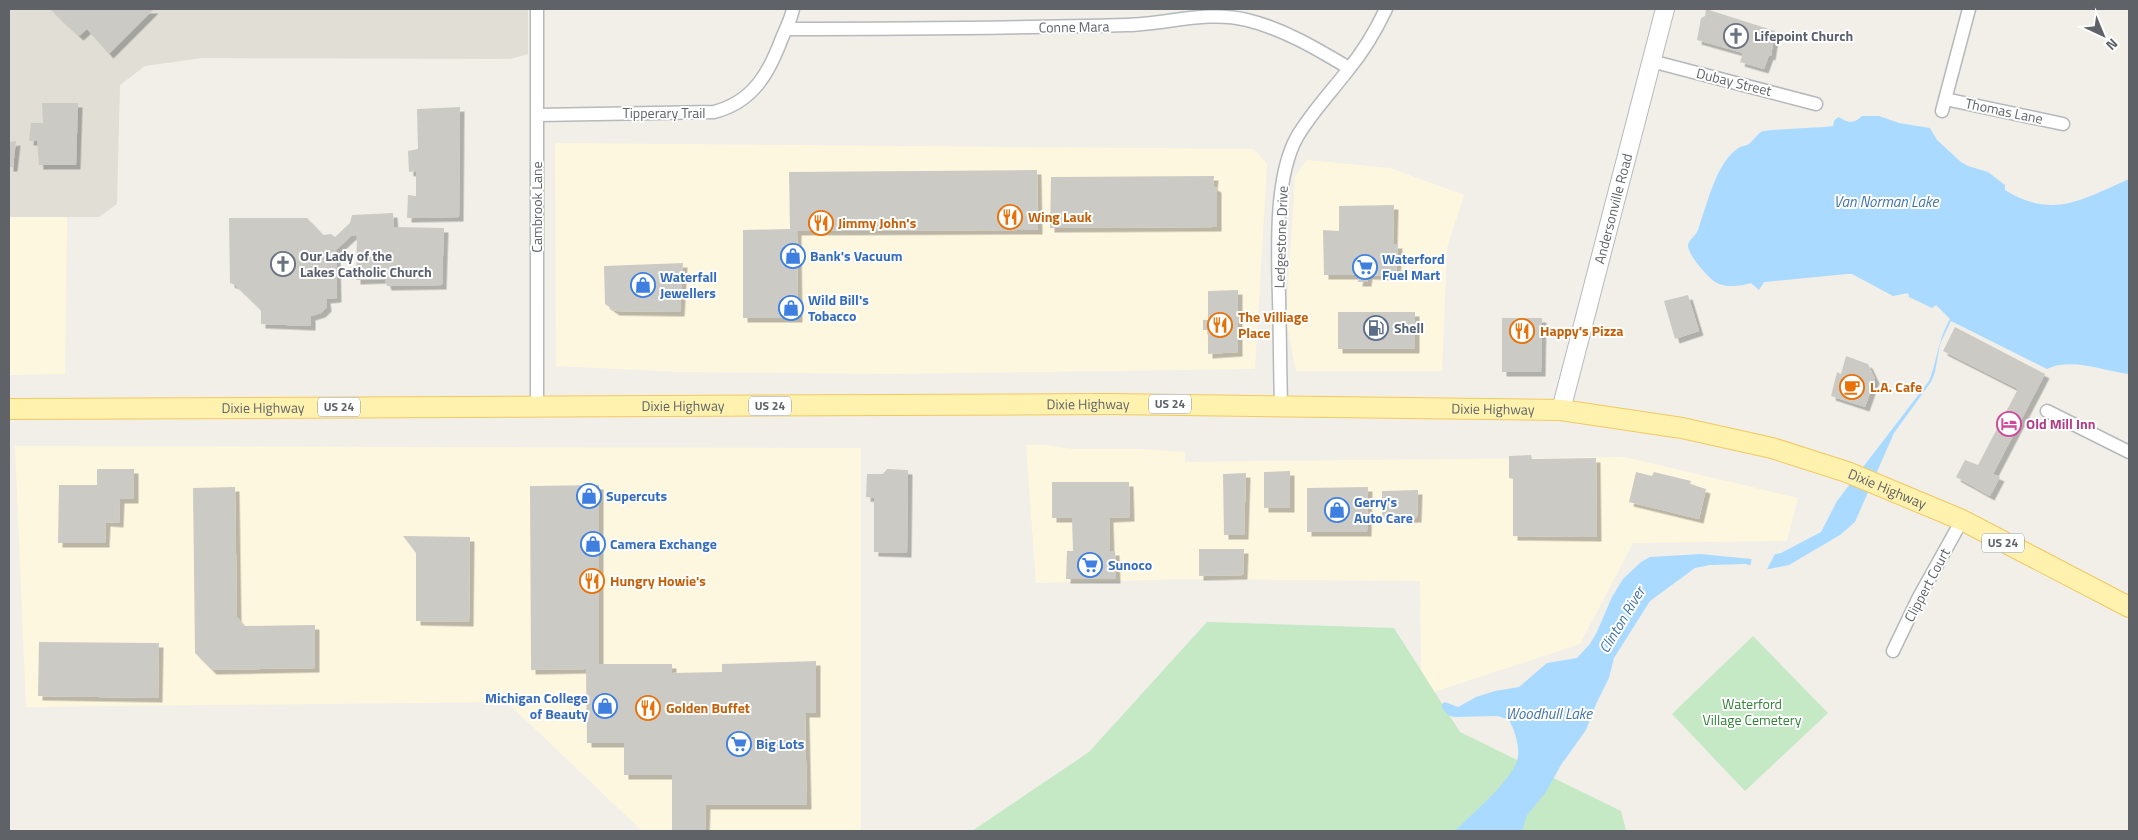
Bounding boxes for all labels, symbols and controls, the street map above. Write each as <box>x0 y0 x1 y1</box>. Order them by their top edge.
north arrow <box>2078 10 2128 60</box>
street label: Conne Mara <box>1038 15 1110 38</box>
church icon: Lifepoint Church <box>1723 23 1749 49</box>
place label: Lifepoint Church <box>1754 25 1853 46</box>
text: N <box>2102 34 2123 56</box>
street label: Dubay Street <box>1694 62 1774 101</box>
street label: Thomas Lane <box>1963 92 2045 129</box>
street label: Tipperary Trail <box>622 102 706 123</box>
street label: Andersonville Road <box>1588 151 1637 266</box>
street label: Cambrook Lane <box>526 161 547 253</box>
street label: Ledgestone Drive <box>1268 185 1293 289</box>
water label: Van Norman Lake <box>1834 190 1939 213</box>
restaurant icon: Wing Lauk <box>997 204 1023 230</box>
place label: Wing Lauk <box>1028 206 1092 227</box>
restaurant icon: Jimmy John's <box>808 210 834 236</box>
place label: Jimmy John's <box>838 212 917 233</box>
shop icon: Bank's Vacuum <box>780 243 806 269</box>
place label: Our Lady of the Lakes Catholic Church <box>300 245 432 282</box>
place label: Bank's Vacuum <box>810 245 902 266</box>
place label: Waterford Fuel Mart <box>1382 248 1445 285</box>
church icon: Our Lady of the Lakes Catholic Church <box>270 251 296 277</box>
supermarket icon: Waterford Fuel Mart <box>1352 254 1378 280</box>
place label: Waterfall Jewellers <box>660 266 717 303</box>
shop icon: Waterfall Jewellers <box>630 272 656 298</box>
place label: Wild Bill's Tobacco <box>808 289 869 326</box>
shop icon: Wild Bill's Tobacco <box>778 295 804 321</box>
place label: The Villiage Place <box>1238 306 1308 343</box>
restaurant icon: The Villiage Place <box>1207 312 1233 338</box>
fuel station icon: Shell <box>1363 315 1389 341</box>
place label: Shell <box>1394 317 1424 338</box>
restaurant icon: Happy's Pizza <box>1509 318 1535 344</box>
place label: Happy's Pizza <box>1540 320 1624 341</box>
cafe icon: L.A. Cafe <box>1839 374 1865 400</box>
place label: L.A. Cafe <box>1870 376 1922 397</box>
street label: Dixie Highway <box>1046 393 1130 414</box>
road number: US 24 <box>1149 394 1191 414</box>
street label: Dixie Highway <box>641 395 725 416</box>
road number: US 24 <box>749 396 791 416</box>
street label: Dixie Highway <box>221 397 305 418</box>
road number: US 24 <box>318 398 360 417</box>
street label: Dixie Highway <box>1451 398 1535 420</box>
hotel icon: Old Mill Inn <box>1996 411 2022 437</box>
place label: Old Mill Inn <box>2026 413 2095 434</box>
street label: Dixie Highway <box>1845 463 1930 514</box>
shop icon: Supercuts <box>576 483 602 509</box>
place label: Supercuts <box>606 485 667 506</box>
place label: Gerry's Auto Care <box>1354 491 1413 528</box>
shop icon: Gerry's Auto Care <box>1324 497 1350 523</box>
shop icon: Camera Exchange <box>580 531 606 557</box>
place label: Camera Exchange <box>610 533 717 554</box>
road number: US 24 <box>1982 534 2024 552</box>
street label: Clippert Court <box>1898 544 1955 625</box>
supermarket icon: Sunoco <box>1077 552 1103 578</box>
place label: Sunoco <box>1108 554 1152 575</box>
restaurant icon: Hungry Howie's <box>579 568 605 594</box>
place label: Hungry Howie's <box>610 570 706 591</box>
water label: Clinton River <box>1593 580 1652 657</box>
place label: Michigan College of Beauty <box>485 687 588 724</box>
shop icon: Michigan College of Beauty <box>592 693 618 719</box>
park label: Waterford Village Cemetery <box>1703 693 1802 730</box>
restaurant icon: Golden Buffet <box>635 695 661 721</box>
place label: Golden Buffet <box>666 697 750 718</box>
water label: Woodhull Lake <box>1506 702 1593 725</box>
supermarket icon: Big Lots <box>726 731 752 757</box>
place label: Big Lots <box>756 733 805 754</box>

